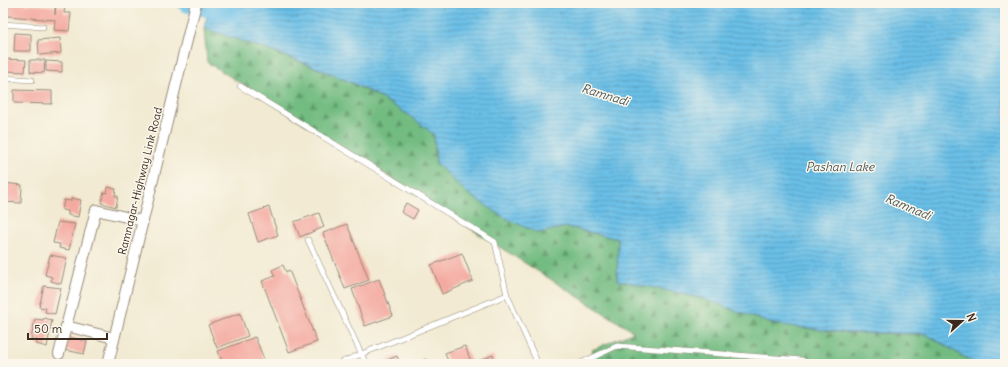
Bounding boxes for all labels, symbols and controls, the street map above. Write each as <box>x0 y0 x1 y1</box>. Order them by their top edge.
water label: Ramnadi <box>580 80 632 109</box>
street label: Ramnagar-Highway Link Road <box>115 105 165 256</box>
water label: Pashan Lake <box>806 159 876 174</box>
water label: Ramnadi <box>883 190 935 223</box>
north arrow <box>942 301 982 341</box>
text: N <box>963 311 979 323</box>
scale bar <box>28 315 107 341</box>
text: 50 m <box>34 321 63 336</box>

